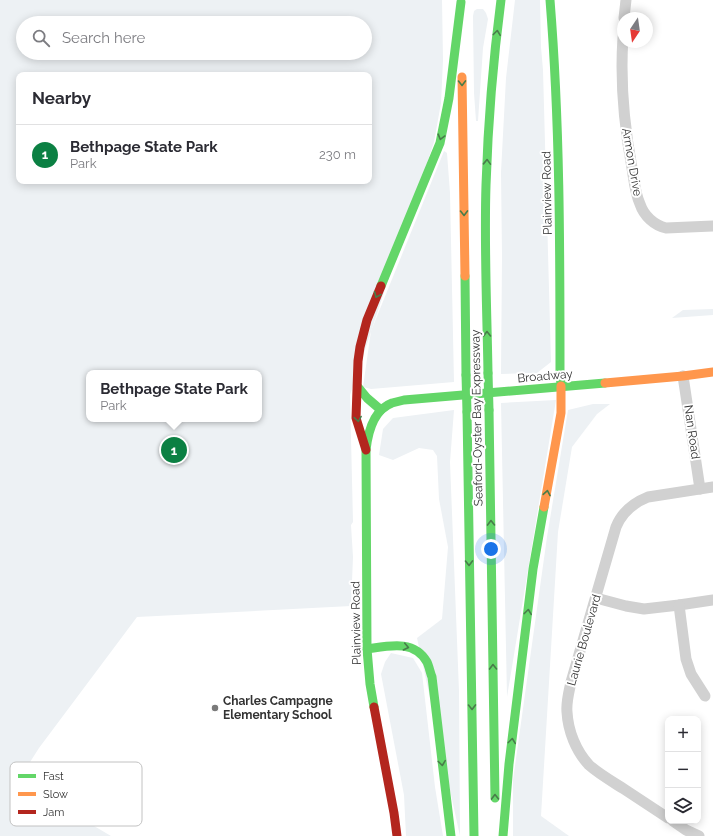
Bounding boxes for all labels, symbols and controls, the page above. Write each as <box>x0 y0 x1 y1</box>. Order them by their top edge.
north arrow <box>617 12 653 48</box>
search box <box>16 16 372 60</box>
icon: search <box>30 27 52 49</box>
text: Search here <box>62 29 145 47</box>
one-way arrow <box>492 30 501 36</box>
one-way arrow <box>458 80 466 86</box>
text: Nearby <box>32 88 91 108</box>
street label: Armon Drive <box>619 127 645 197</box>
one-way arrow <box>437 133 446 140</box>
text: Bethpage State Park <box>70 138 218 156</box>
text: 1 <box>42 147 48 162</box>
text: 230 m <box>319 147 356 162</box>
street label: Plainview Road <box>539 151 555 235</box>
text: Park <box>70 156 97 171</box>
one-way arrow <box>483 159 491 165</box>
one-way arrow <box>460 210 468 216</box>
one-way arrow <box>374 291 382 298</box>
street label: Seaford-Oyster Bay Expressway <box>468 329 486 506</box>
one-way arrow <box>483 331 491 337</box>
street label: Broadway <box>517 367 574 385</box>
popup <box>86 370 262 422</box>
text: Bethpage State Park <box>100 380 248 398</box>
text: Park <box>100 398 127 413</box>
street label: Nan Road <box>681 404 703 460</box>
one-way arrow <box>353 416 362 422</box>
pin: 1 <box>161 435 187 465</box>
one-way arrow <box>542 490 551 496</box>
one-way arrow <box>486 520 495 526</box>
your location <box>481 539 501 559</box>
one-way arrow <box>465 560 474 566</box>
street label: Plainview Road <box>348 581 364 665</box>
street label: Laurie Boulevard <box>564 593 604 687</box>
one-way arrow <box>523 609 532 615</box>
one-way arrow <box>403 642 409 650</box>
one-way arrow <box>489 664 497 670</box>
place label: Charles Campagne Elementary School <box>223 694 333 722</box>
marker: Charles Campagne Elementary School <box>210 703 220 713</box>
one-way arrow <box>468 704 476 710</box>
map controls <box>665 716 701 824</box>
button: + <box>665 716 701 752</box>
one-way arrow <box>507 738 516 744</box>
button: − <box>665 752 701 788</box>
one-way arrow <box>437 760 446 766</box>
legend <box>10 762 142 826</box>
text: Fast <box>43 770 64 783</box>
text: Slow <box>43 788 68 801</box>
button: layers <box>665 788 701 824</box>
one-way arrow <box>491 794 499 800</box>
text: Jam <box>43 806 64 819</box>

